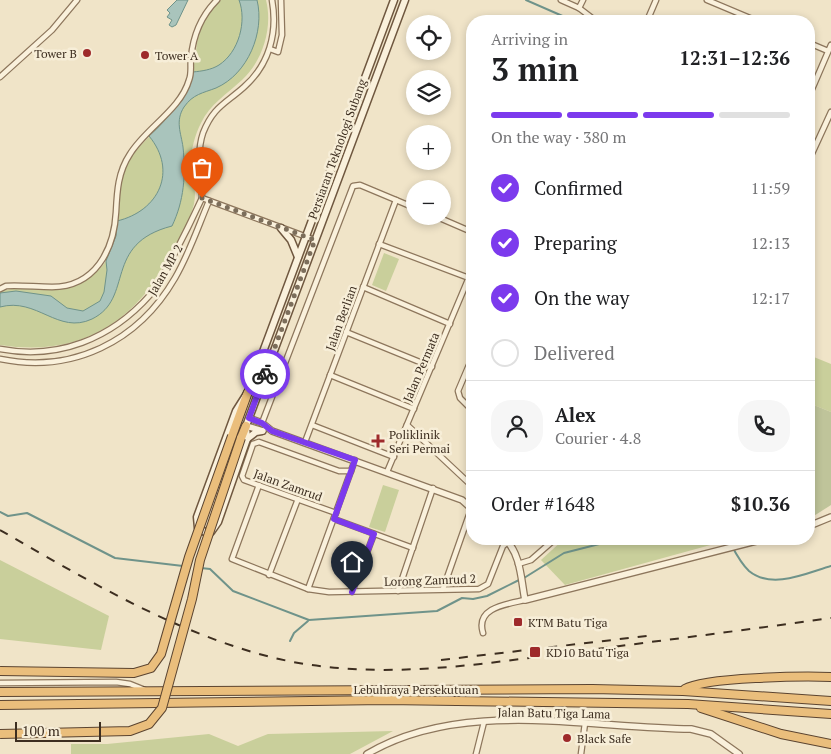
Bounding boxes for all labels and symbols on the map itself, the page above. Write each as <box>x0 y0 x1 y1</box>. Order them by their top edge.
place label: Tower B <box>34 46 77 61</box>
marker: Tower B <box>81 47 93 59</box>
place label: Tower A <box>155 48 199 63</box>
marker: Tower A <box>139 49 151 61</box>
street label: Persiaran Teknologi Subang <box>305 76 370 221</box>
pin <box>181 147 223 198</box>
street label: Jalan MP 2 <box>144 242 186 298</box>
street label: Jalan Berlian <box>322 283 360 353</box>
street label: Jalan Permata <box>400 330 442 404</box>
courier <box>240 349 290 399</box>
place label: Poliklinik Seri Permai <box>389 427 450 456</box>
marker: Poliklinik Seri Permai <box>371 434 385 448</box>
street label: Jalan Zamrud <box>252 466 325 504</box>
pin <box>331 541 373 592</box>
street label: Lorong Zamrud 2 <box>384 571 476 589</box>
place label: KTM Batu Tiga <box>528 615 608 630</box>
marker: KTM Batu Tiga <box>512 616 524 628</box>
marker: KD10 Batu Tiga <box>528 645 542 659</box>
place label: KD10 Batu Tiga <box>546 645 629 660</box>
street label: Lebuhraya Persekutuan <box>353 682 479 697</box>
street label: Jalan Batu Tiga Lama <box>497 705 611 721</box>
scale bar <box>15 719 101 742</box>
place label: Black Safe <box>577 731 631 746</box>
marker: Black Safe <box>561 732 573 744</box>

